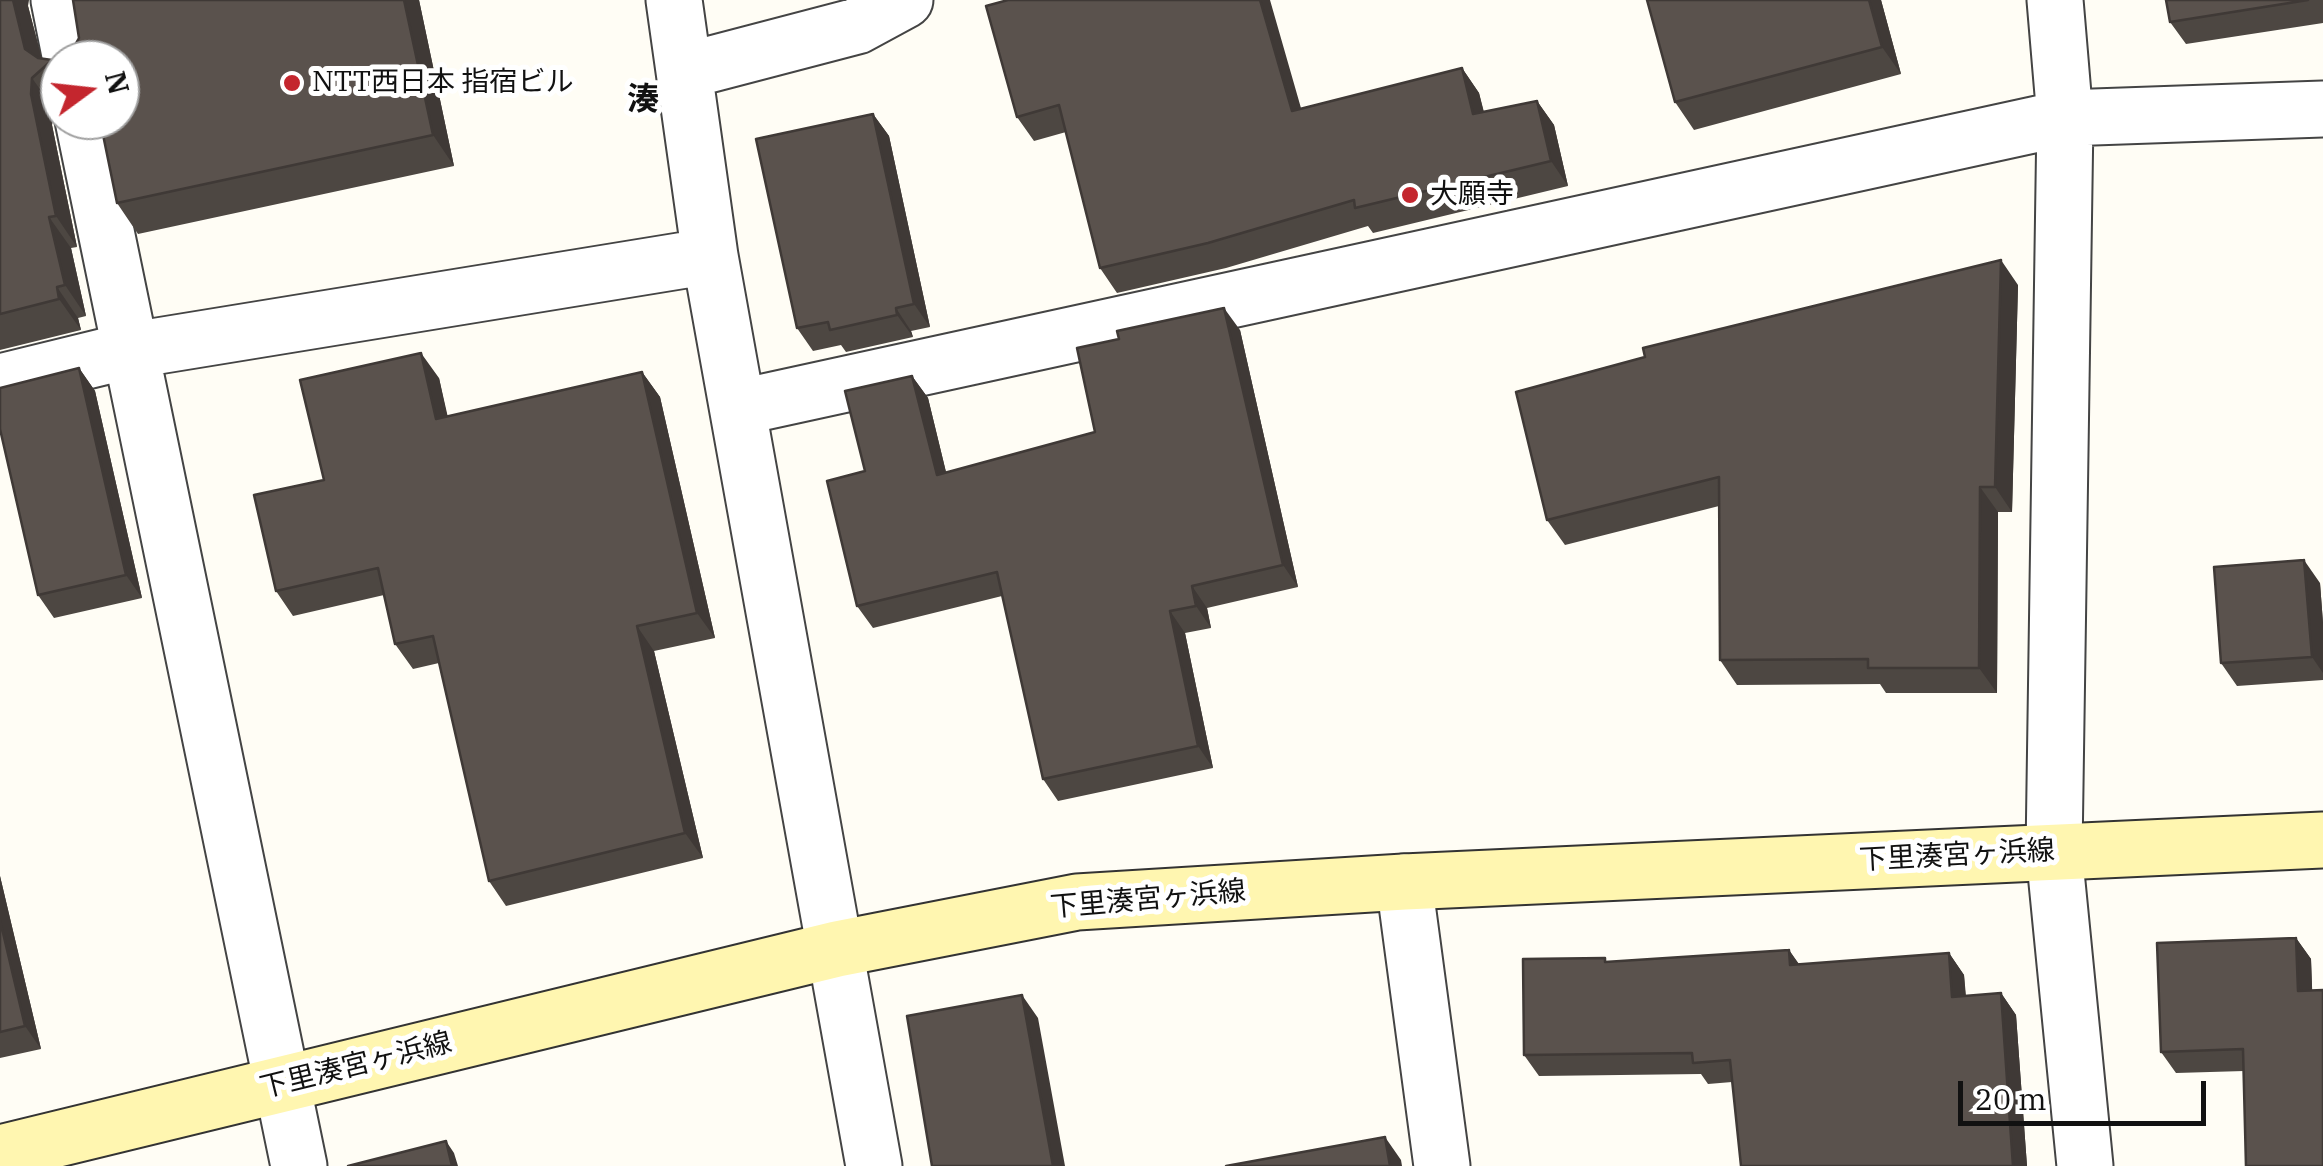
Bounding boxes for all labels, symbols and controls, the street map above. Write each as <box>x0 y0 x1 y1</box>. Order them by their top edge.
north arrow <box>40 40 140 140</box>
place label: NTT西日本 指宿ビル <box>312 66 573 100</box>
text: N <box>97 67 138 98</box>
marker: NTT西日本 指宿ビル <box>281 72 303 94</box>
district label: 湊 <box>627 82 659 120</box>
place label: 大願寺 <box>1430 178 1514 212</box>
marker: 大願寺 <box>1399 184 1421 206</box>
street label: 下里湊宮ヶ浜線 <box>1858 834 2056 878</box>
street label: 下里湊宮ヶ浜線 <box>1049 875 1247 925</box>
street label: 下里湊宮ヶ浜線 <box>257 1026 455 1106</box>
scale bar <box>1963 1061 2210 1123</box>
text: 20 m <box>1975 1079 2047 1118</box>

